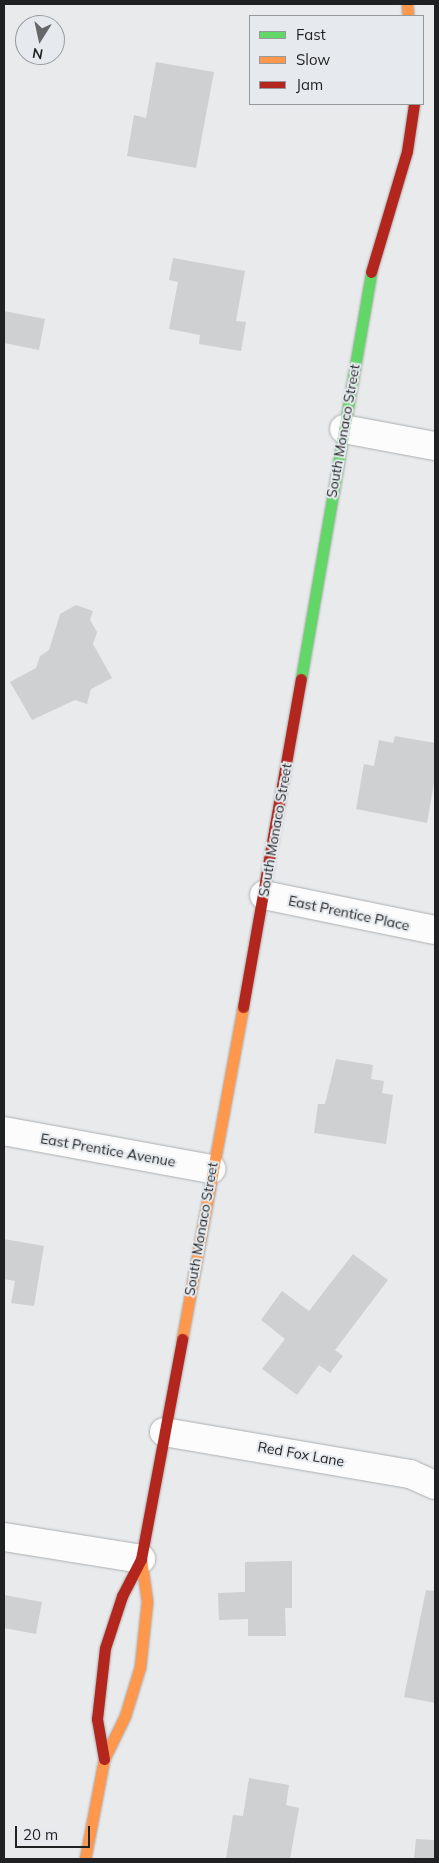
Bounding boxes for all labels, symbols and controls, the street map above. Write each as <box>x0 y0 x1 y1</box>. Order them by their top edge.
north arrow <box>15 15 65 65</box>
legend <box>249 15 424 105</box>
text: Fast <box>296 25 326 44</box>
text: N <box>31 44 44 64</box>
text: Slow <box>296 50 330 69</box>
text: Jam <box>296 75 323 94</box>
street label: South Monaco Street <box>323 363 363 499</box>
street label: South Monaco Street <box>255 762 295 898</box>
street label: East Prentice Place <box>287 892 411 934</box>
street label: East Prentice Avenue <box>39 1130 177 1170</box>
street label: South Monaco Street <box>181 1161 221 1297</box>
street label: Red Fox Lane <box>256 1438 346 1470</box>
scale bar <box>18 1816 92 1848</box>
text: 20 m <box>23 1825 58 1844</box>

